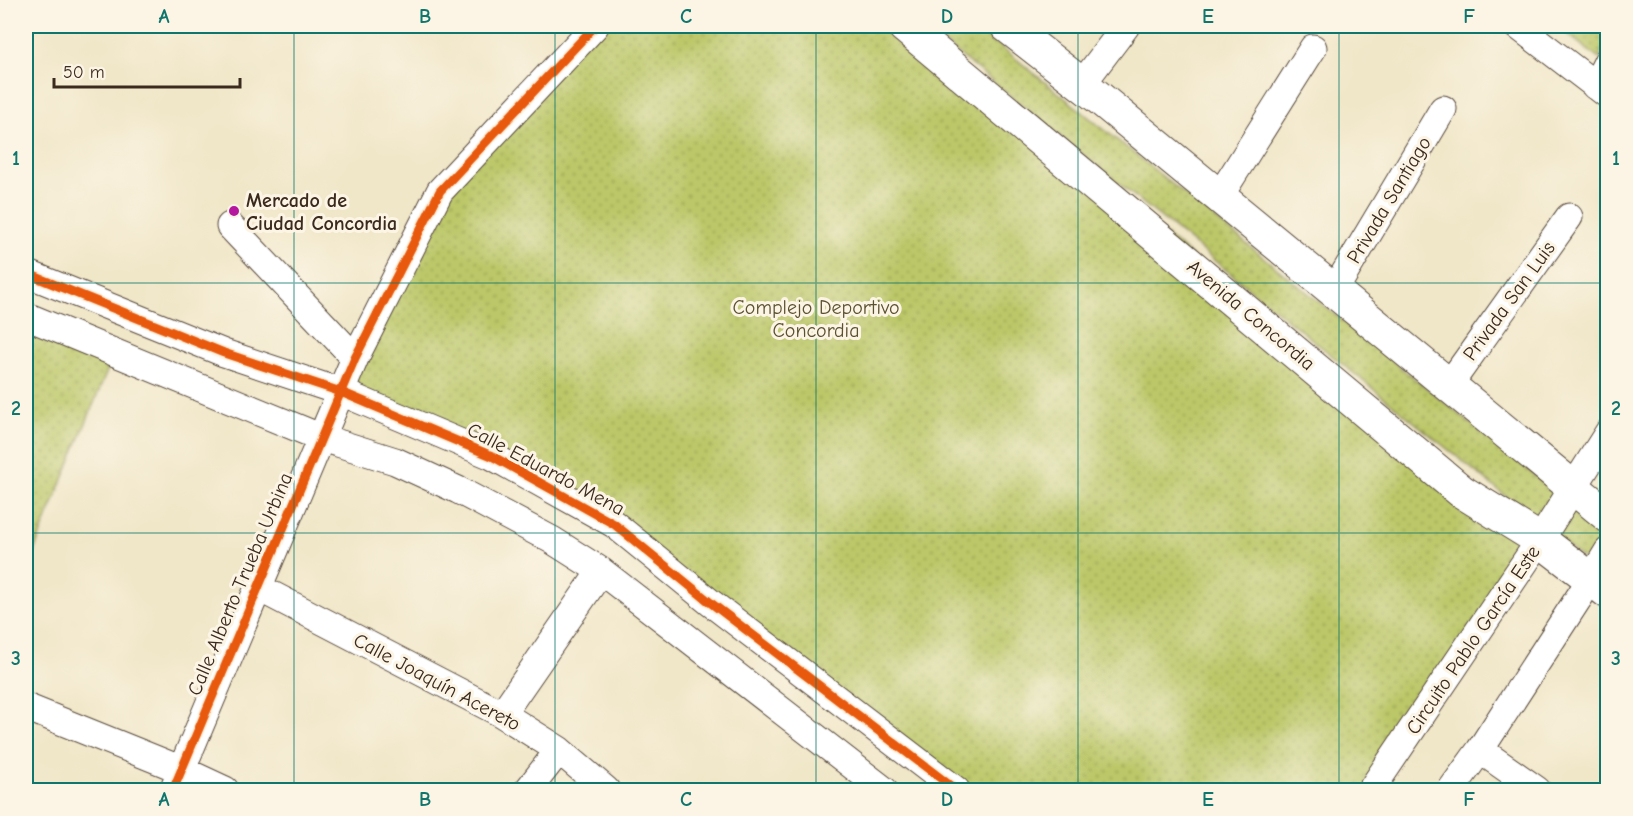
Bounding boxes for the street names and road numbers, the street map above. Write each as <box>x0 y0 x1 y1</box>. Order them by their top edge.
street label: Privada Santiago <box>1342 132 1436 268</box>
street label: Privada San Luis <box>1458 237 1560 365</box>
street label: Avenida Concordia <box>1182 255 1320 375</box>
street label: Calle Eduardo Mena <box>464 418 628 520</box>
street label: Calle Alberto Trueba Urbina <box>183 469 297 699</box>
street label: Circuito Pablo García Este <box>1401 541 1545 739</box>
street label: Calle Joaquín Acereto <box>350 628 524 736</box>

